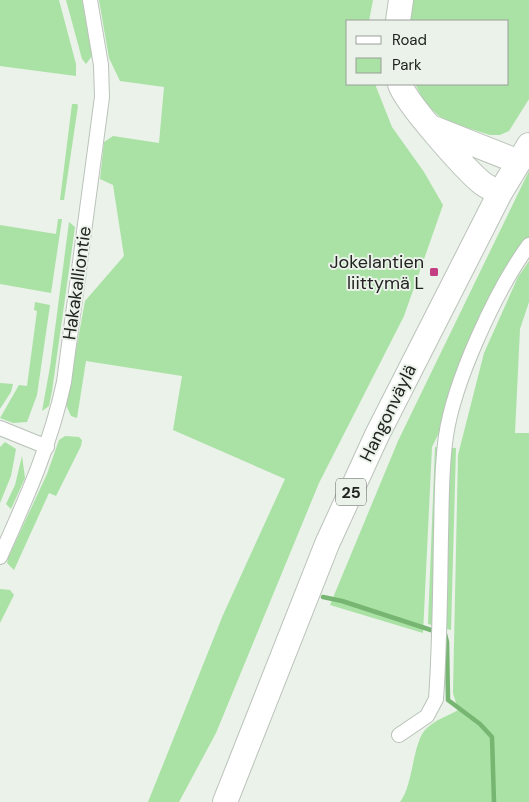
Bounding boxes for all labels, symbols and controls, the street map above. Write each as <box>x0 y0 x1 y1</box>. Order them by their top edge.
legend <box>346 20 509 85</box>
text: Road <box>392 30 427 50</box>
text: Park <box>392 55 422 75</box>
street label: Hakakalliontie <box>57 225 97 341</box>
place label: Jokelantien liittymä L <box>330 250 424 295</box>
marker: Jokelantien liittymä L <box>428 266 440 278</box>
street label: Hangonväylä <box>354 360 422 466</box>
road number: 25 <box>336 478 366 506</box>

